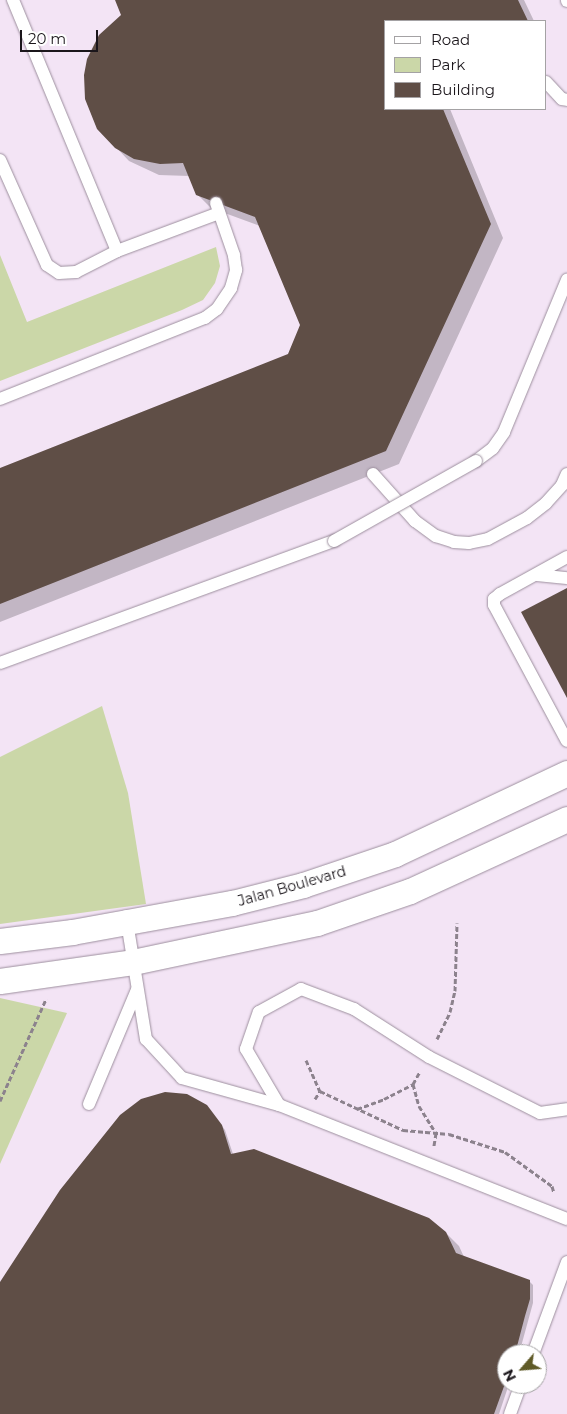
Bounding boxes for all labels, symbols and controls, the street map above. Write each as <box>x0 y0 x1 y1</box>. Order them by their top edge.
scale bar <box>22 20 100 52</box>
legend <box>384 20 547 110</box>
text: 20 m <box>28 29 66 48</box>
text: Road <box>431 30 470 49</box>
text: Park <box>431 55 465 74</box>
text: Building <box>431 80 495 99</box>
street label: Jalan Boulevard <box>236 863 348 909</box>
north arrow <box>497 1344 547 1394</box>
text: N <box>499 1366 520 1384</box>

